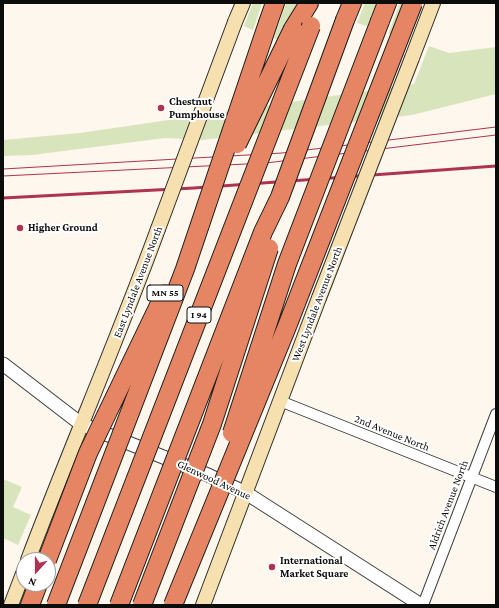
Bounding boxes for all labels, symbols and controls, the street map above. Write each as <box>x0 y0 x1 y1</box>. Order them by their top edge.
place label: Chestnut Pumphouse <box>169 95 225 121</box>
marker: Chestnut Pumphouse <box>156 103 166 113</box>
place label: Higher Ground <box>28 221 98 235</box>
marker: Higher Ground <box>15 223 25 233</box>
street label: East Lyndale Avenue North <box>111 224 165 340</box>
street label: West Lyndale Avenue North <box>289 245 345 363</box>
road number: MN 55 <box>147 285 183 301</box>
road number: I 94 <box>187 307 211 323</box>
street label: 2nd Avenue North <box>353 412 431 454</box>
street label: Glenwood Avenue <box>175 457 253 503</box>
street label: Aldrich Avenue North <box>425 458 471 552</box>
north arrow <box>16 552 56 592</box>
place label: International Market Square <box>280 554 348 580</box>
marker: International Market Square <box>267 562 277 572</box>
text: N <box>26 575 38 589</box>

